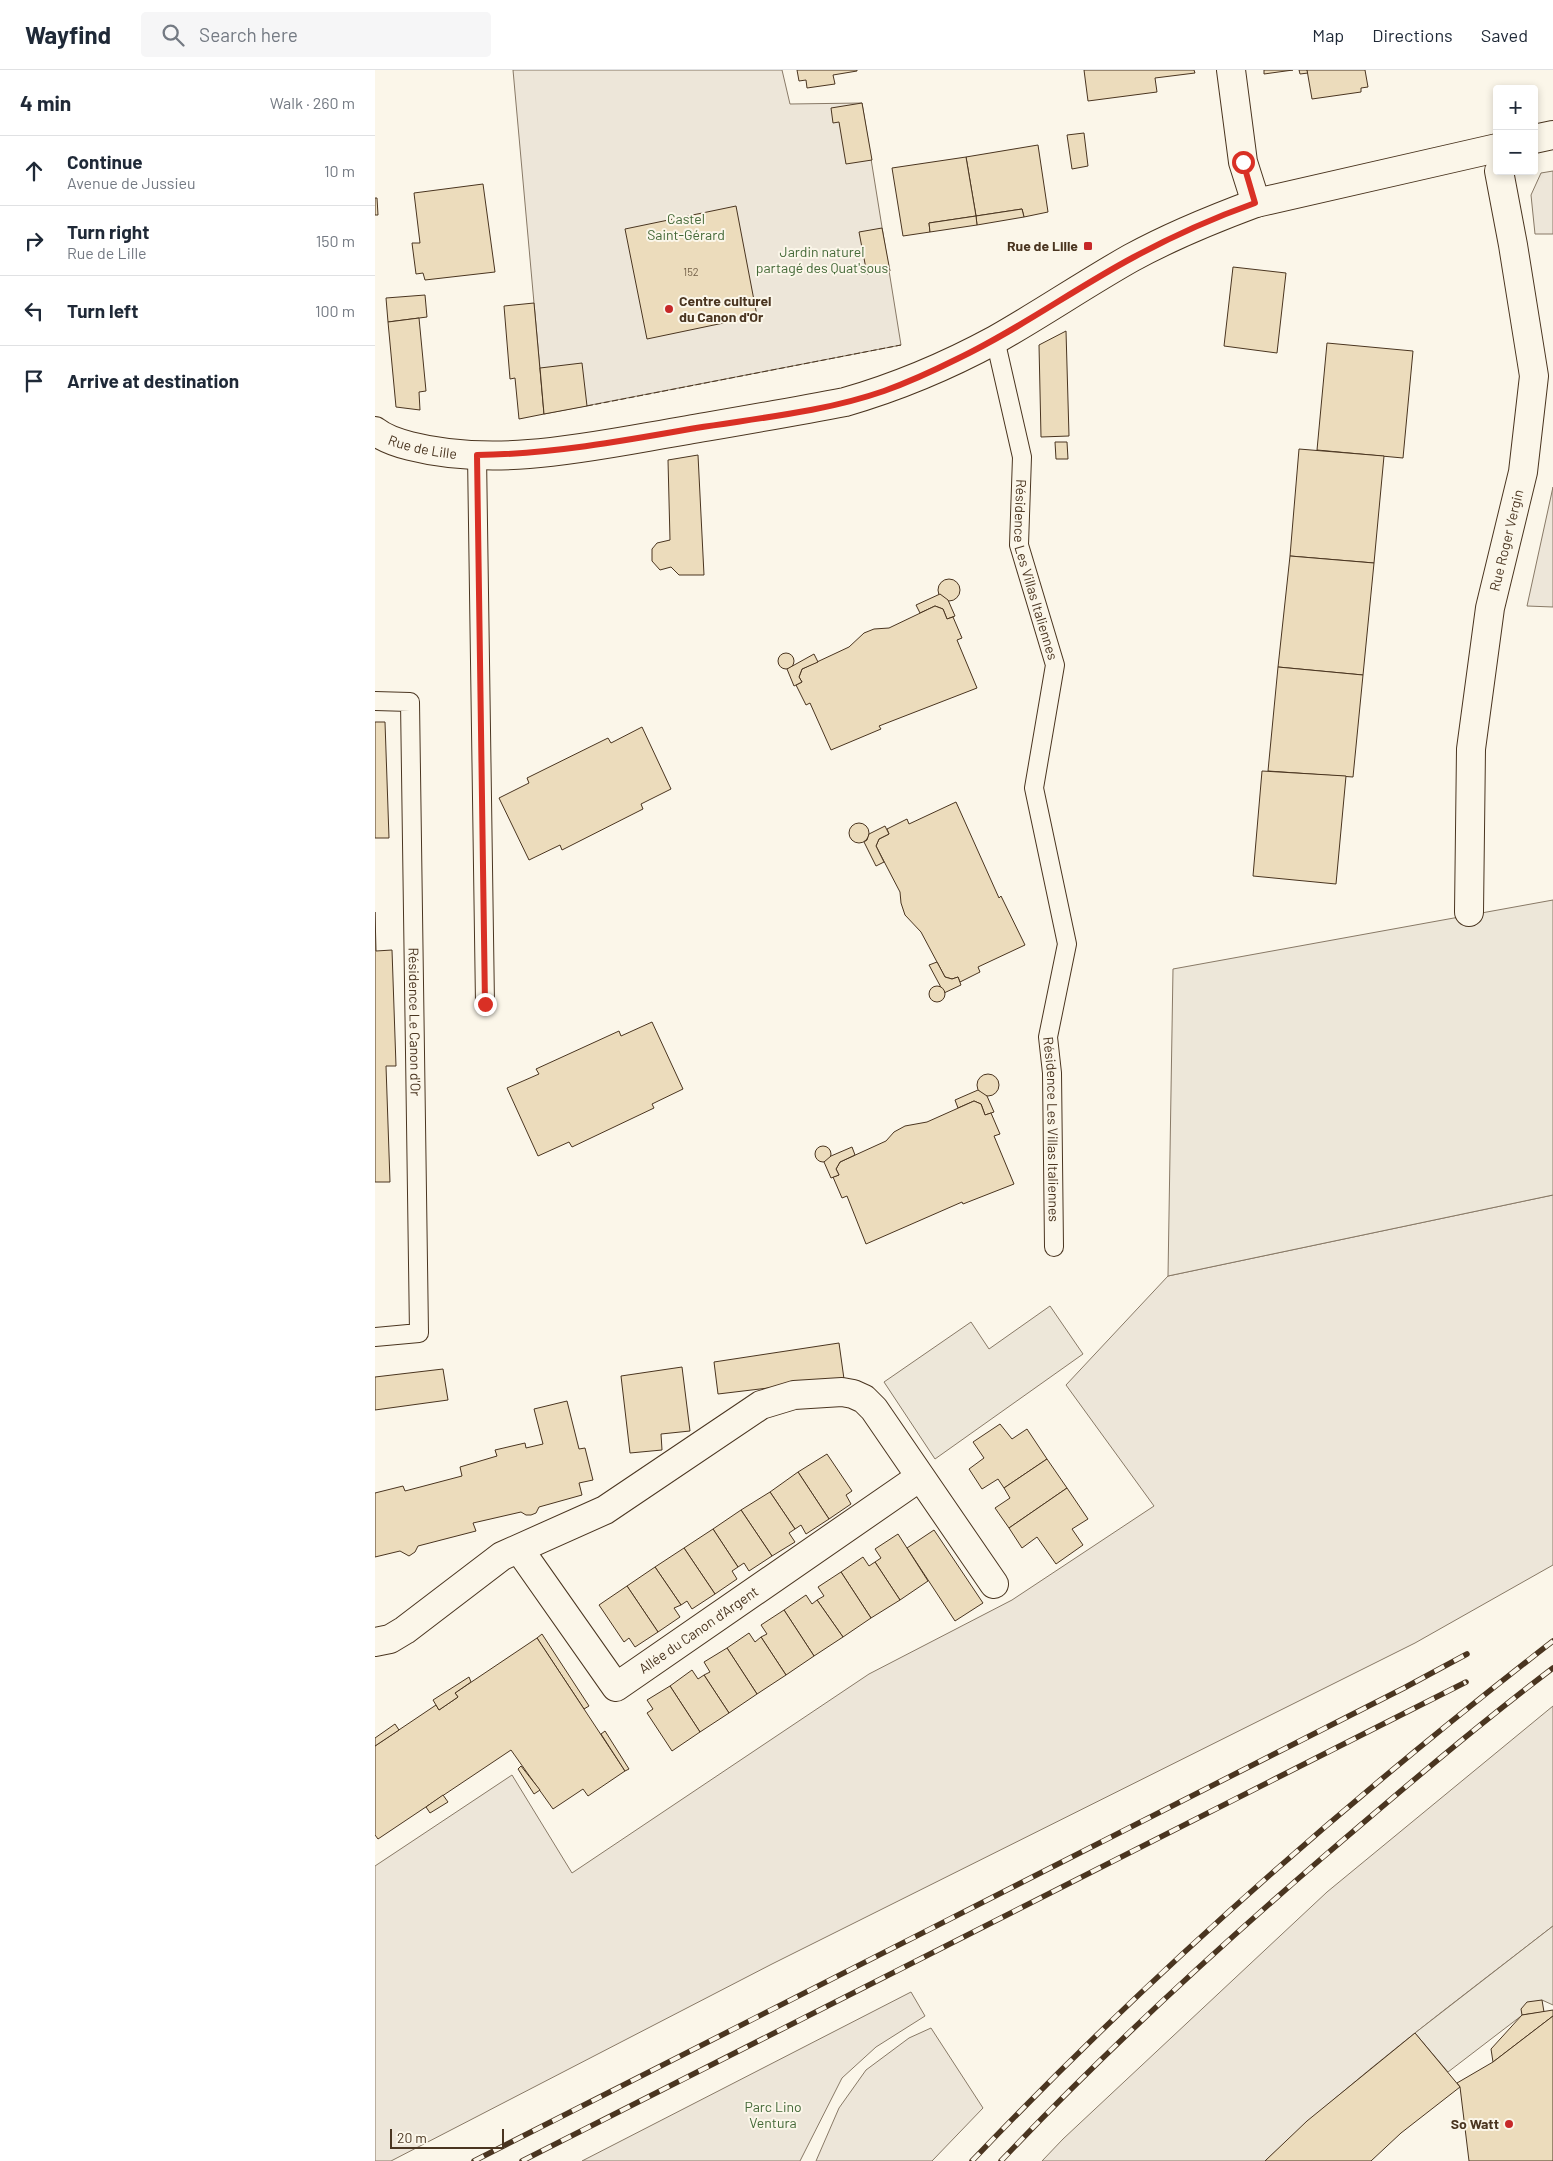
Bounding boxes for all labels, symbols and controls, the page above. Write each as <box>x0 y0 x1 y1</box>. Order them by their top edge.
search box <box>141 12 491 57</box>
text: Wayfind <box>25 20 111 49</box>
icon: search <box>159 21 187 49</box>
text: Search here <box>199 23 298 46</box>
text: Map <box>1312 24 1344 46</box>
text: Directions <box>1372 24 1453 46</box>
text: Saved <box>1481 24 1528 46</box>
map controls <box>1493 85 1538 175</box>
button: + <box>1493 85 1538 130</box>
text: 4 min <box>20 90 71 115</box>
text: Walk · 260 m <box>270 93 355 112</box>
button: − <box>1493 130 1538 175</box>
text: Continue <box>67 150 143 173</box>
route start <box>1232 151 1255 174</box>
icon: ahead <box>20 157 48 185</box>
text: 10 m <box>324 161 355 180</box>
text: Avenue de Jussieu <box>67 173 196 192</box>
park label: Castel Saint-Gérard <box>647 210 725 243</box>
text: Turn right <box>67 220 149 243</box>
icon: right <box>20 227 48 255</box>
text: 150 m <box>316 231 355 250</box>
place label: Rue de Lille <box>1007 237 1078 254</box>
marker: Rue de Lille <box>1082 240 1094 252</box>
text: Rue de Lille <box>67 243 147 262</box>
park label: Jardin naturel partagé des Quat'sous <box>756 243 889 276</box>
house number: 152 <box>683 265 699 278</box>
place label: Centre culturel du Canon d'Or <box>679 292 772 325</box>
icon: left <box>20 297 48 325</box>
text: Turn left <box>67 299 138 322</box>
text: 100 m <box>315 301 355 320</box>
marker: Centre culturel du Canon d'Or <box>663 303 675 315</box>
icon: arrive <box>20 367 48 395</box>
text: Arrive at destination <box>67 369 239 392</box>
street label: Rue de Lille <box>386 431 458 462</box>
street label: Résidence Les Villas Italiennes <box>1011 479 1062 662</box>
street label: Rue Roger Vergin <box>1485 488 1526 593</box>
street label: Résidence Le Canon d'Or <box>406 947 425 1097</box>
route end <box>474 993 497 1016</box>
street label: Résidence Les Villas Italiennes <box>1040 1036 1063 1222</box>
street label: Allée du Canon d'Argent <box>635 1582 761 1677</box>
park label: Parc Lino Ventura <box>744 2098 802 2131</box>
place label: So Watt <box>1451 2115 1499 2132</box>
marker: So Watt <box>1503 2118 1515 2130</box>
scale bar <box>390 2126 504 2149</box>
text: 20 m <box>397 2129 427 2146</box>

